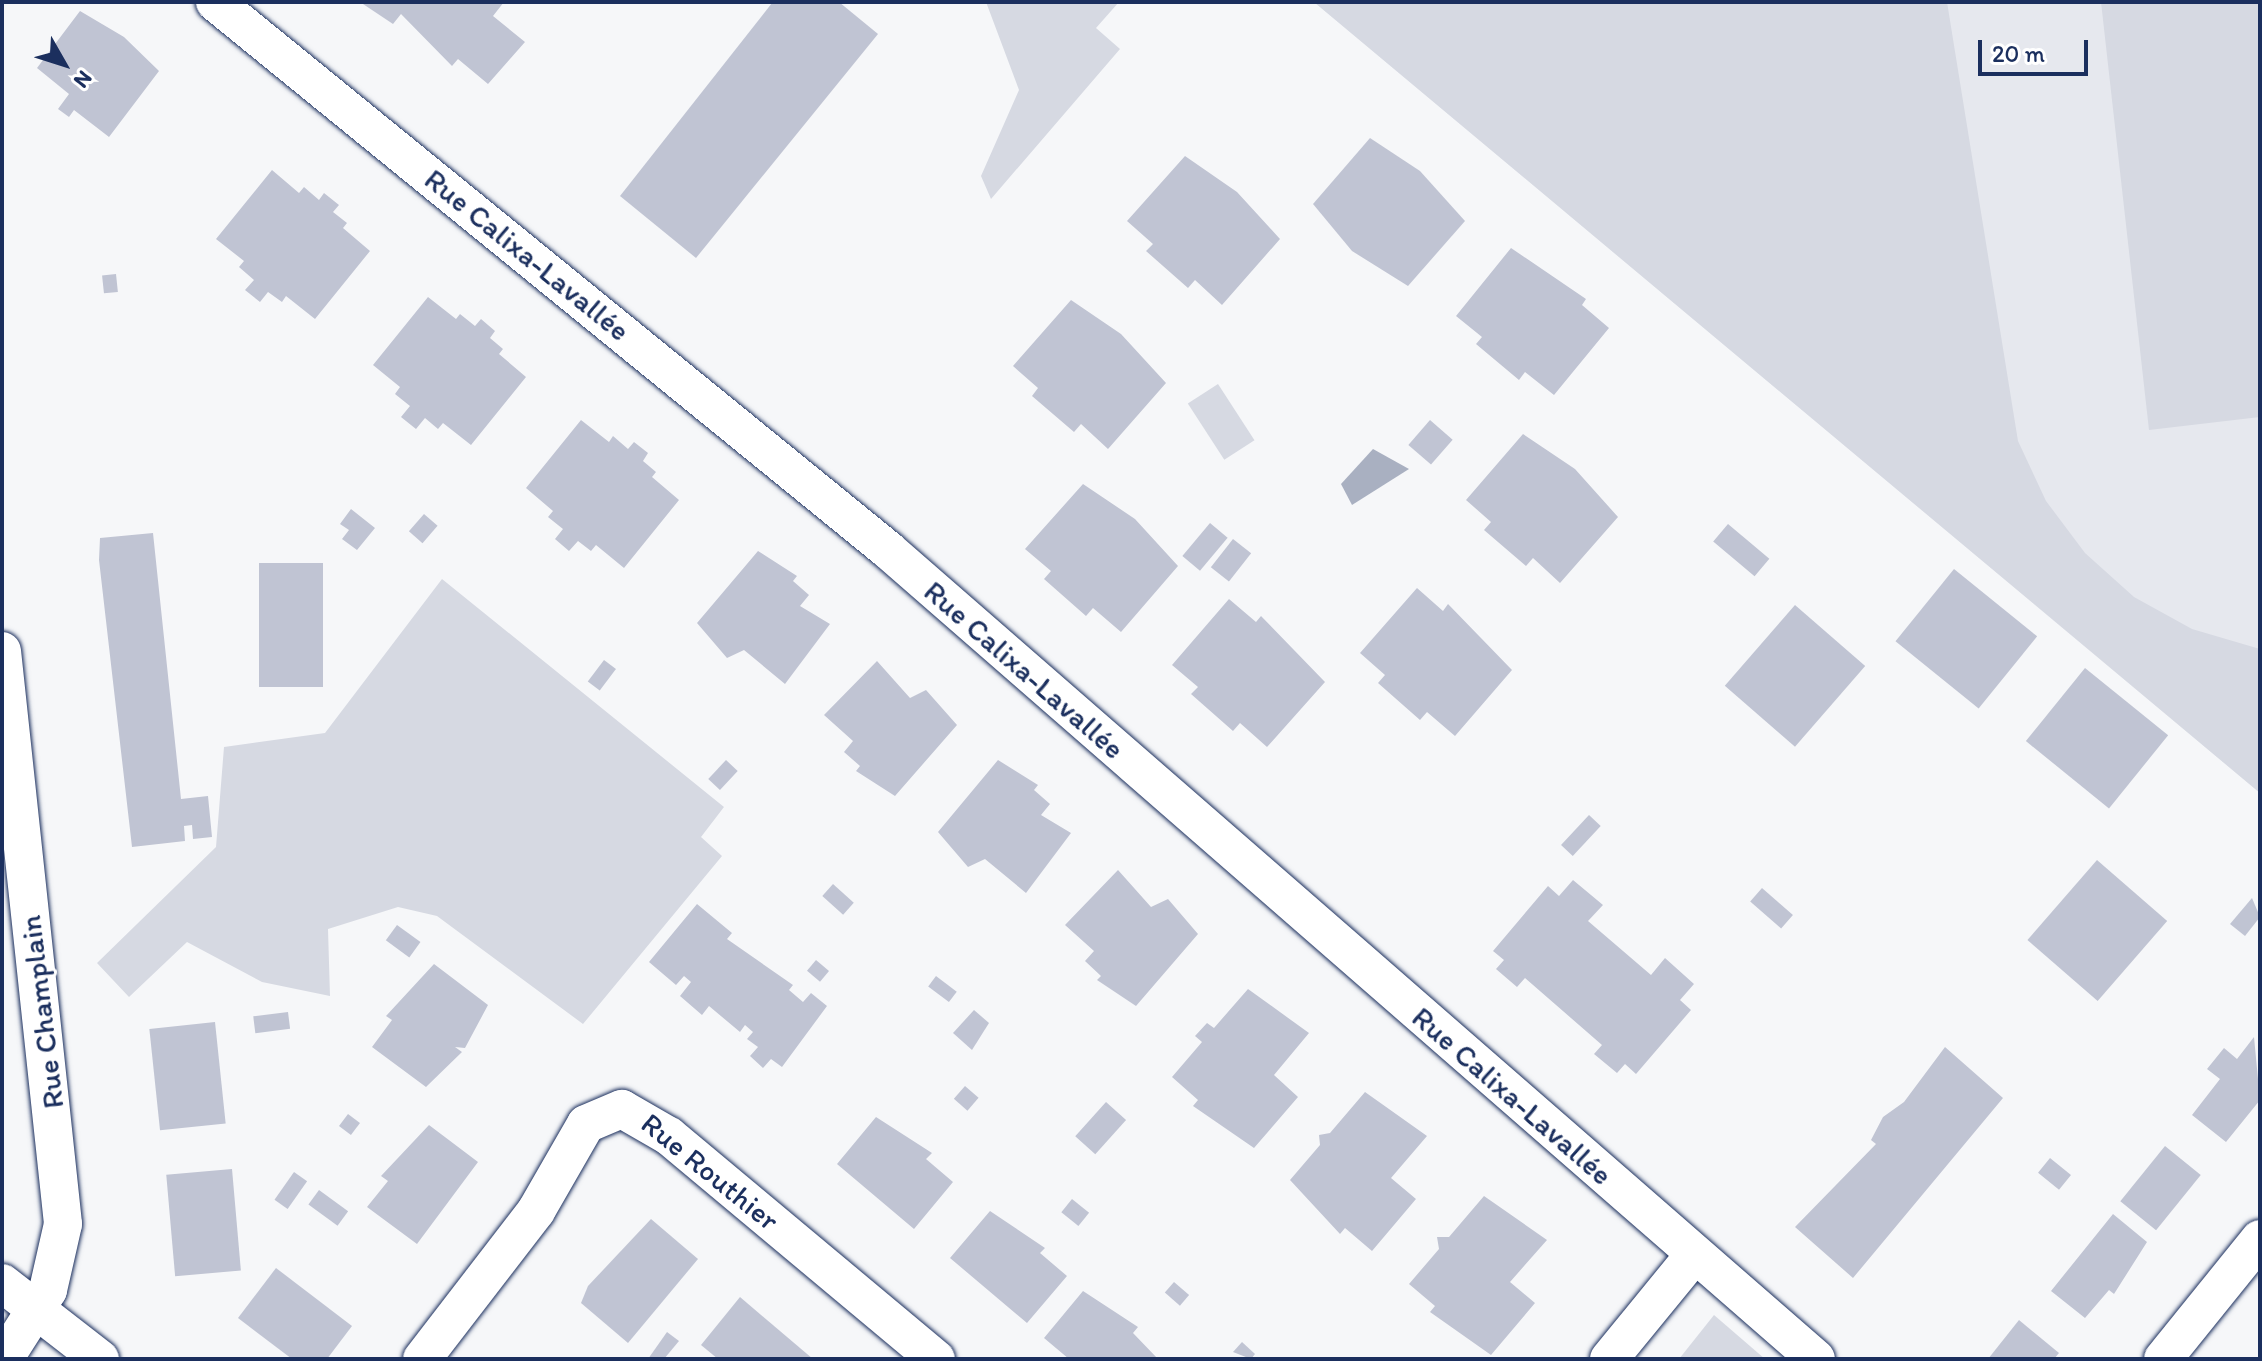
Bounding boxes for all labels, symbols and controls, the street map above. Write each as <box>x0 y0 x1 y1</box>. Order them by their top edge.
north arrow <box>24 24 104 104</box>
scale bar <box>1982 24 2092 74</box>
text: 20 m <box>1992 39 2045 68</box>
text: N <box>68 65 98 94</box>
street label: Rue Calixa-Lavallée <box>417 161 637 349</box>
street label: Rue Calixa-Lavallée <box>916 573 1132 767</box>
street label: Rue Champlain <box>12 914 72 1110</box>
street label: Rue Calixa-Lavallée <box>1404 999 1620 1193</box>
street label: Rue Routhier <box>634 1106 786 1238</box>

